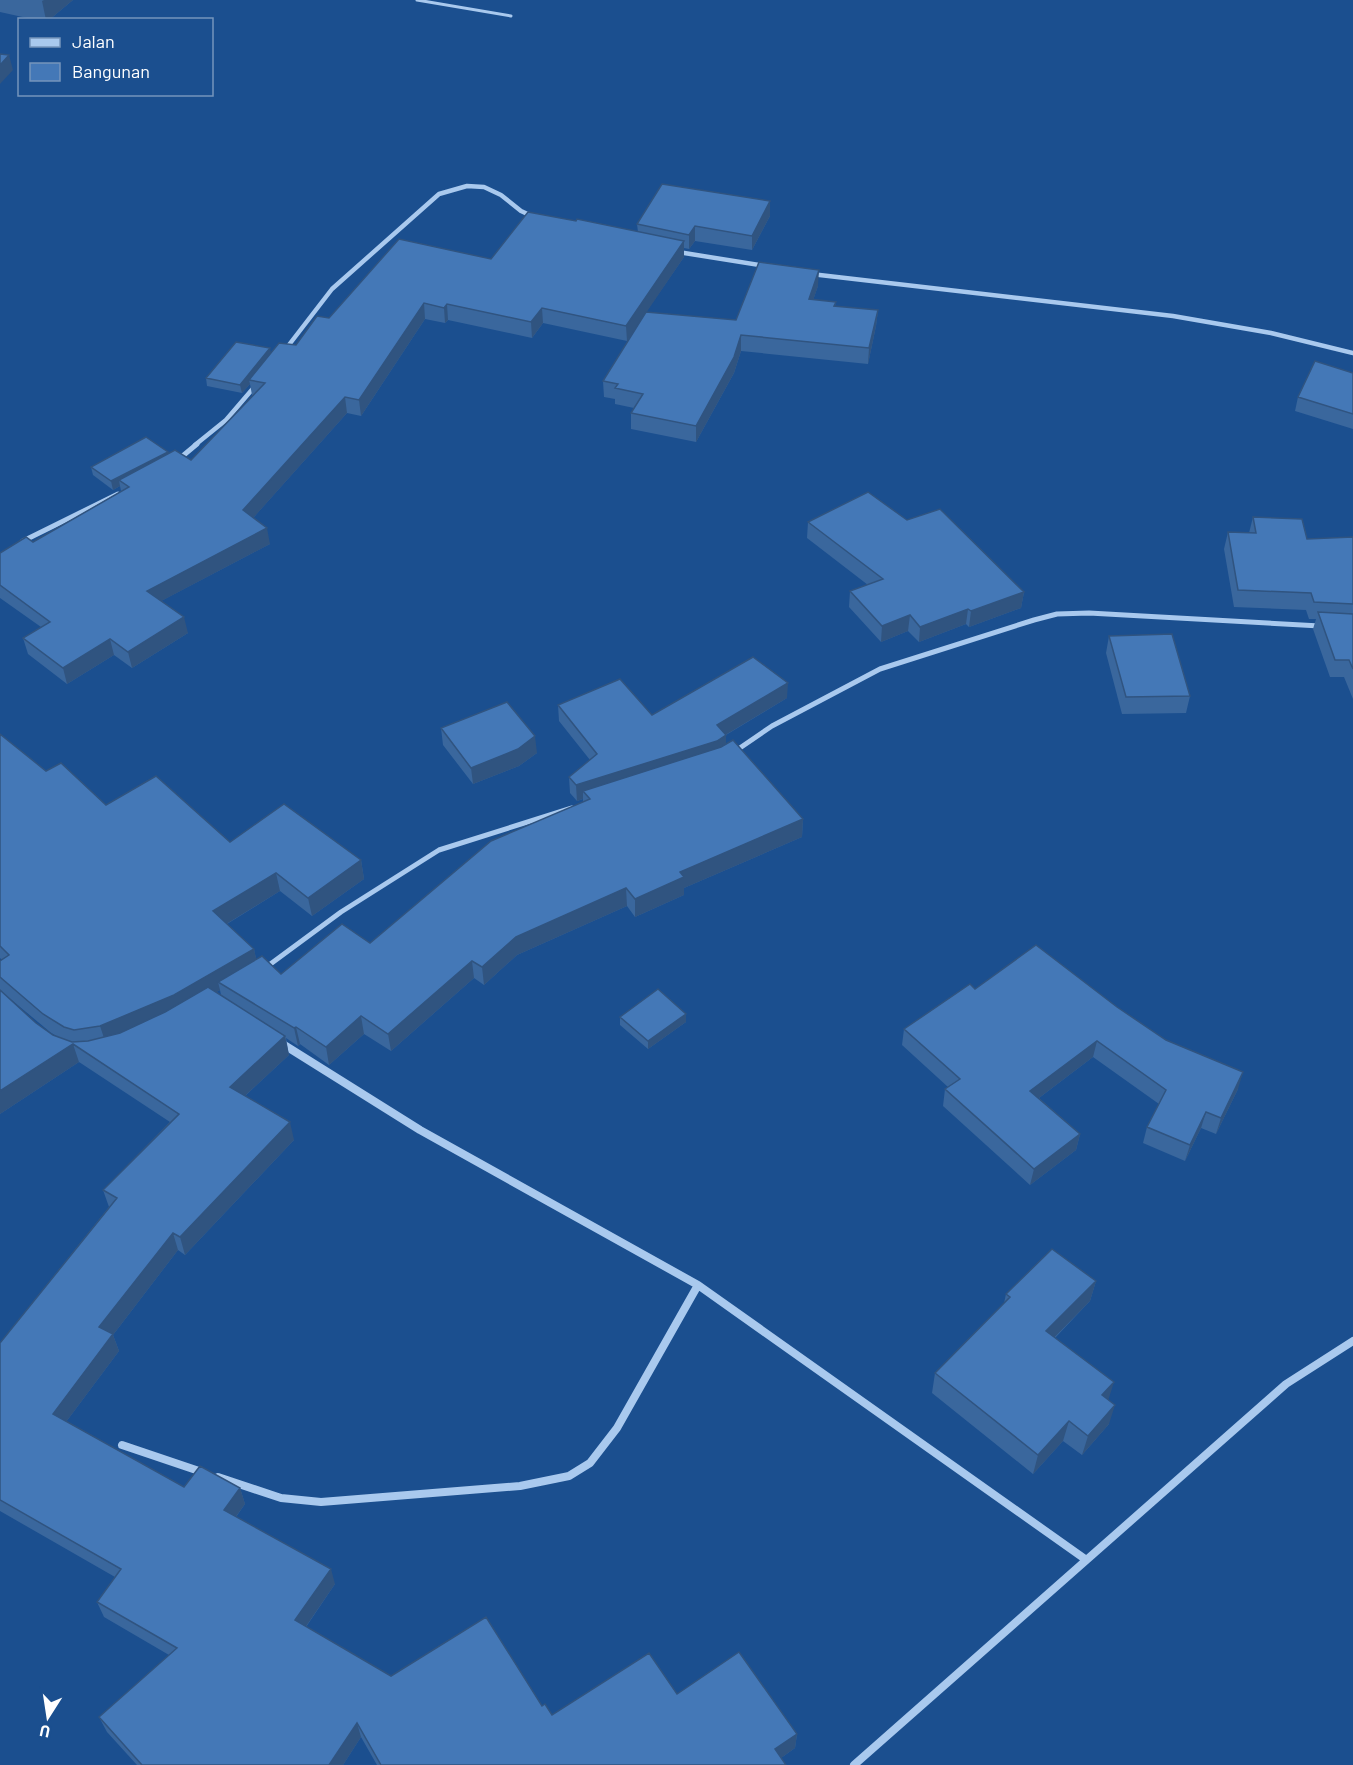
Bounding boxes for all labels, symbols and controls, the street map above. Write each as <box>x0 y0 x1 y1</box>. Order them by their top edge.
legend <box>18 18 213 96</box>
text: Jalan <box>72 30 115 52</box>
text: Bangunan <box>72 60 150 82</box>
north arrow <box>18 1687 78 1747</box>
text: U <box>38 1722 52 1743</box>

